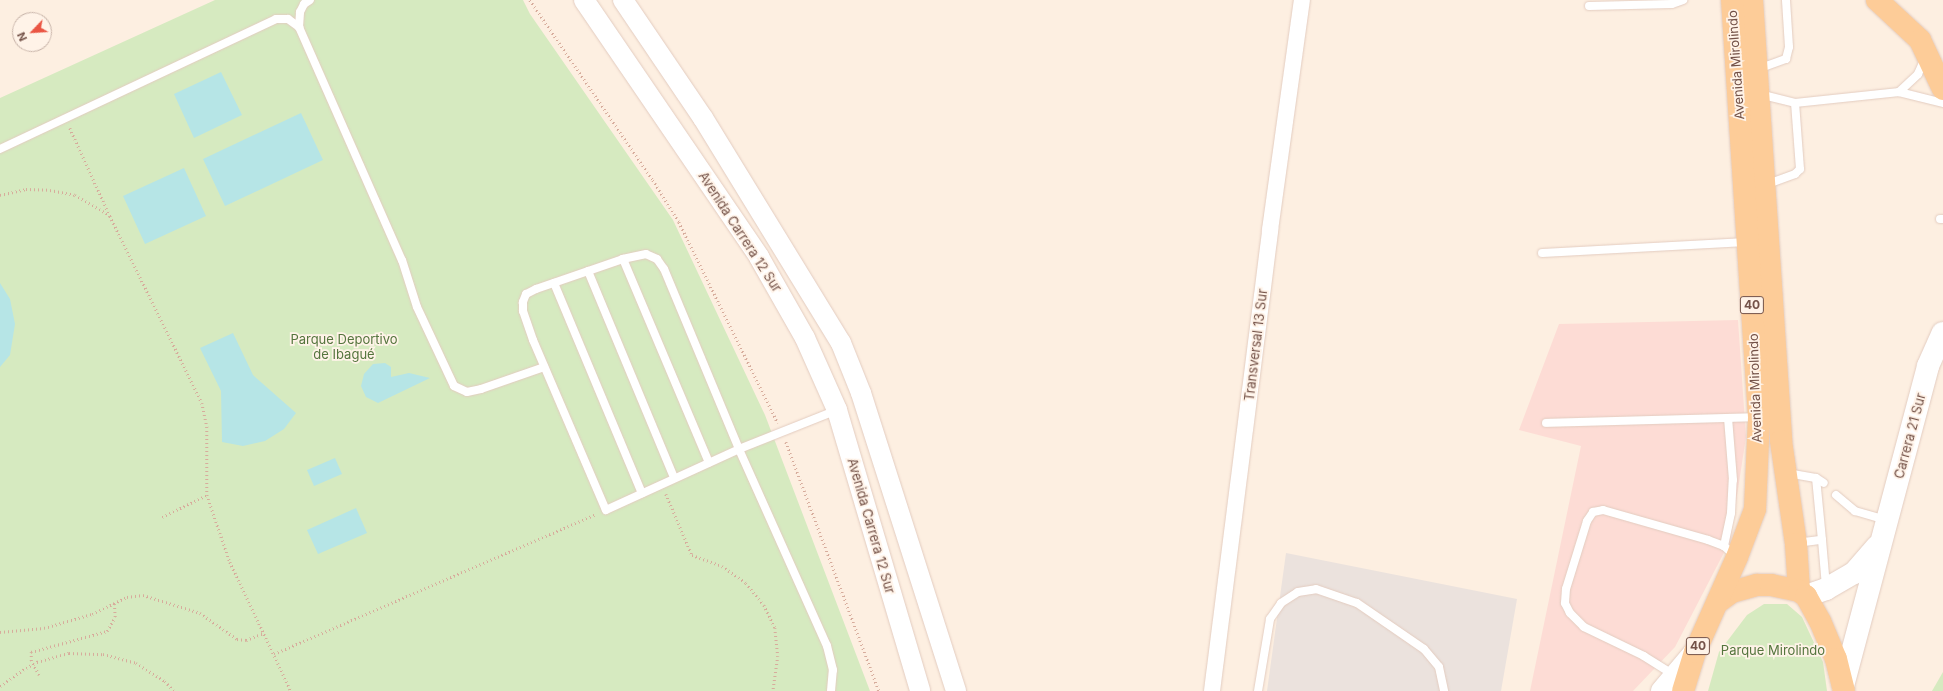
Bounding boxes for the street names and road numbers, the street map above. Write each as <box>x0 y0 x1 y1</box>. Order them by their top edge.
street label: Avenida Mirolindo <box>1724 10 1748 120</box>
street label: Avenida Carrera 12 Sur <box>695 169 785 295</box>
street label: Transversal 13 Sur <box>1241 288 1271 402</box>
road number: 40 <box>1739 295 1765 315</box>
street label: Avenida Mirolindo <box>1745 333 1765 443</box>
street label: Carrera 21 Sur <box>1891 392 1929 480</box>
street label: Avenida Carrera 12 Sur <box>844 456 898 596</box>
road number: 40 <box>1685 636 1711 656</box>

